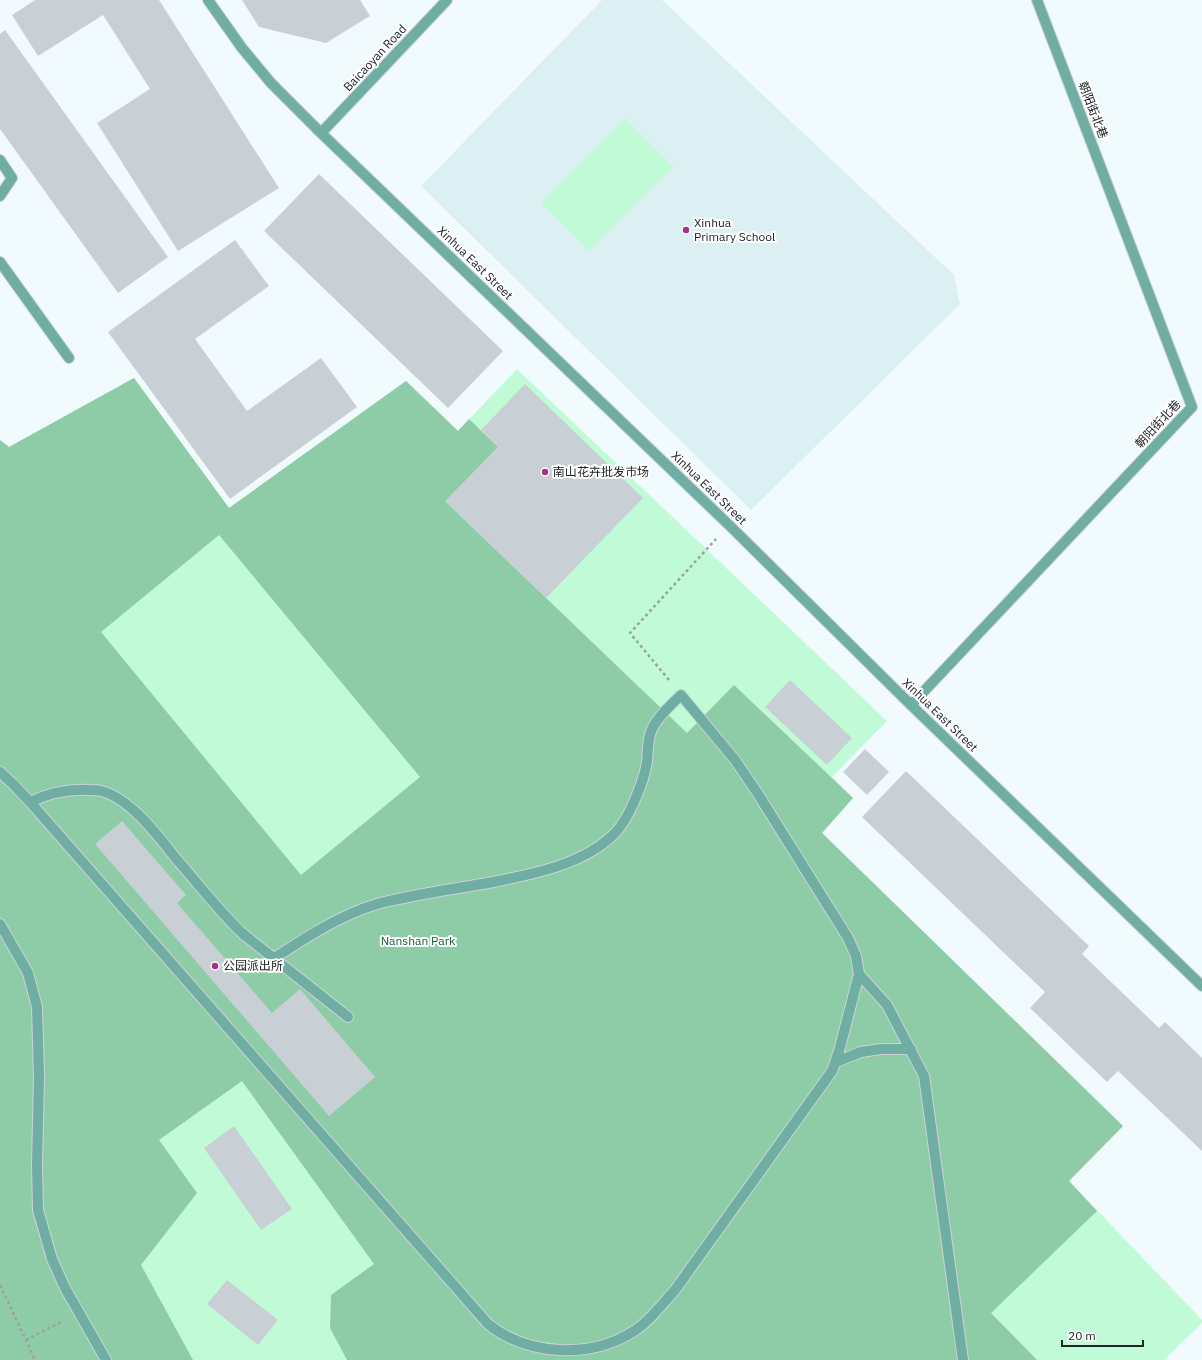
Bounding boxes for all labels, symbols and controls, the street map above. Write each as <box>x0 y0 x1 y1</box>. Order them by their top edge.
street label: Baicaoyan Road <box>340 21 409 94</box>
street label: 朝阳街北巷 <box>1076 79 1111 141</box>
place label: Xinhua Primary School <box>694 215 775 244</box>
street label: Xinhua East Street <box>434 223 516 302</box>
marker: Xinhua Primary School <box>681 225 691 235</box>
street label: 朝阳街北巷 <box>1132 397 1184 451</box>
street label: Xinhua East Street <box>668 448 750 527</box>
place label: 南山花卉批发市场 <box>553 464 649 479</box>
marker: 南山花卉批发市场 <box>540 467 550 477</box>
street label: Xinhua East Street <box>899 675 981 754</box>
park label: Nanshan Park <box>381 933 456 948</box>
place label: 公园派出所 <box>223 958 283 973</box>
marker: 公园派出所 <box>210 961 220 971</box>
scale bar <box>1062 1322 1143 1348</box>
text: 20 m <box>1068 1328 1096 1343</box>

